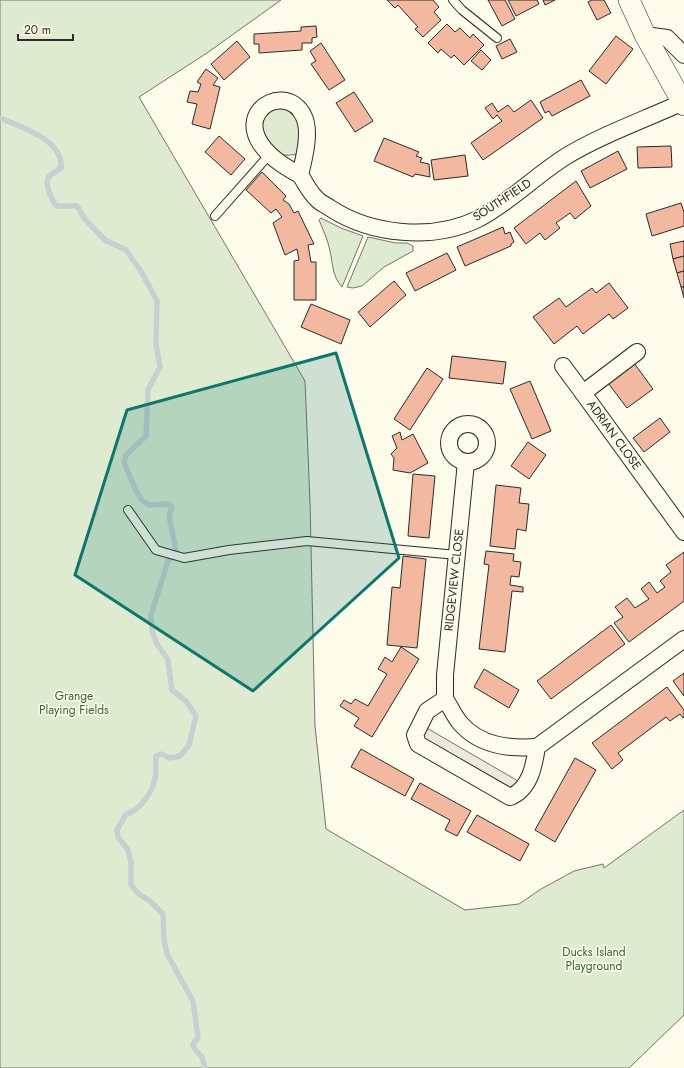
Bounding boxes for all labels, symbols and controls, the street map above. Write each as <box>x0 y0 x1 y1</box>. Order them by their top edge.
scale bar <box>18 16 73 42</box>
text: 20 m <box>24 21 51 39</box>
street label: SOUTHFIELD <box>469 174 535 226</box>
street label: ADRIAN CLOSE <box>582 396 646 474</box>
street label: RIDGEVIEW CLOSE <box>440 528 468 632</box>
park label: Grange Playing Fields <box>39 687 109 719</box>
park label: Ducks Island Playground <box>562 943 626 975</box>

